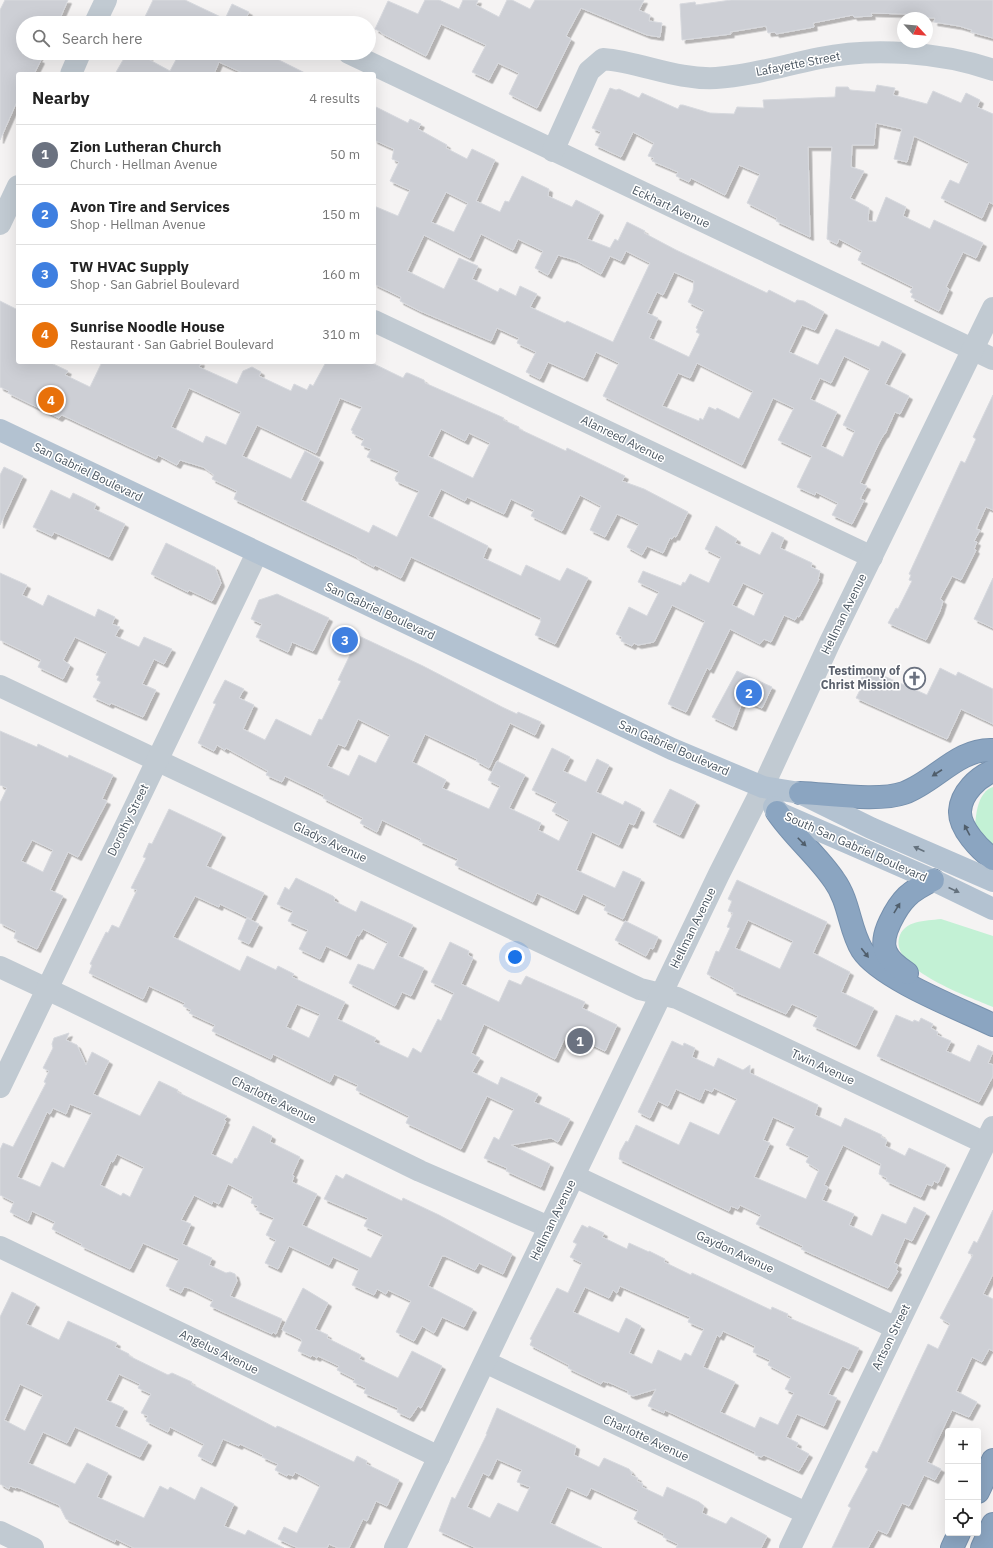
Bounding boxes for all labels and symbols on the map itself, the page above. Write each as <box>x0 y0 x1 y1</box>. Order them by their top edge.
north arrow <box>897 12 933 48</box>
street label: Lafayette Street <box>754 48 841 79</box>
street label: Eckhart Avenue <box>630 182 713 231</box>
pin: 4 <box>38 385 64 415</box>
street label: Alanreed Avenue <box>579 412 668 466</box>
street label: San Gabriel Boulevard <box>31 439 145 504</box>
street label: Hellman Avenue <box>817 571 870 657</box>
street label: San Gabriel Boulevard <box>323 579 438 643</box>
pin: 3 <box>332 625 358 655</box>
place label: Testimony of Christ Mission <box>821 663 901 692</box>
church icon: Testimony of Christ Mission <box>902 665 928 691</box>
pin: 2 <box>736 678 762 708</box>
street label: San Gabriel Boulevard <box>617 716 732 779</box>
one-way arrow <box>932 770 943 777</box>
street label: Dorothy Street <box>104 781 152 858</box>
street label: South San Gabriel Boulevard <box>783 808 930 885</box>
street label: Gladys Avenue <box>291 818 370 865</box>
one-way arrow <box>964 824 971 836</box>
one-way arrow <box>797 837 807 847</box>
one-way arrow <box>913 846 924 852</box>
street label: Hellman Avenue <box>666 885 719 971</box>
one-way arrow <box>948 887 959 893</box>
one-way arrow <box>893 903 901 913</box>
your location <box>505 947 525 967</box>
one-way arrow <box>861 948 870 959</box>
pin: 1 <box>567 1026 593 1056</box>
street label: Twin Avenue <box>789 1045 858 1088</box>
street label: Charlotte Avenue <box>229 1072 320 1127</box>
street label: Hellman Avenue <box>526 1177 579 1263</box>
street label: Gaydon Avenue <box>694 1227 777 1276</box>
street label: Artson Street <box>868 1301 913 1372</box>
street label: Angelus Avenue <box>177 1326 262 1377</box>
street label: Charlotte Avenue <box>601 1411 692 1464</box>

